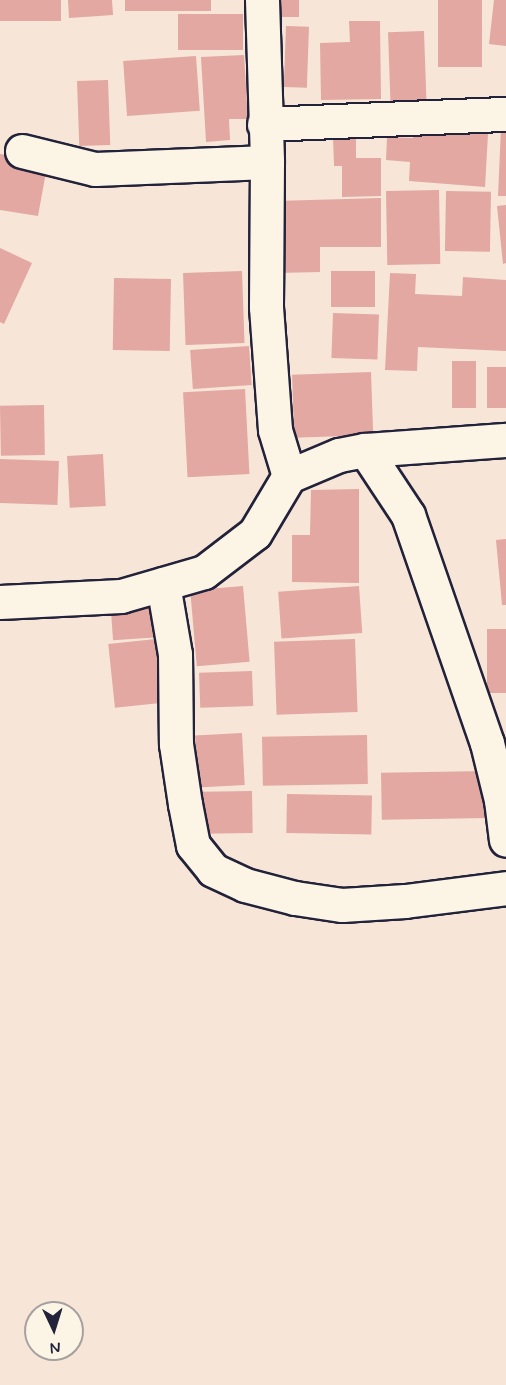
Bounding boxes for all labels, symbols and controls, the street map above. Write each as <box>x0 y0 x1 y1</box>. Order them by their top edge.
north arrow <box>24 1301 84 1361</box>
text: N <box>49 1337 61 1358</box>

